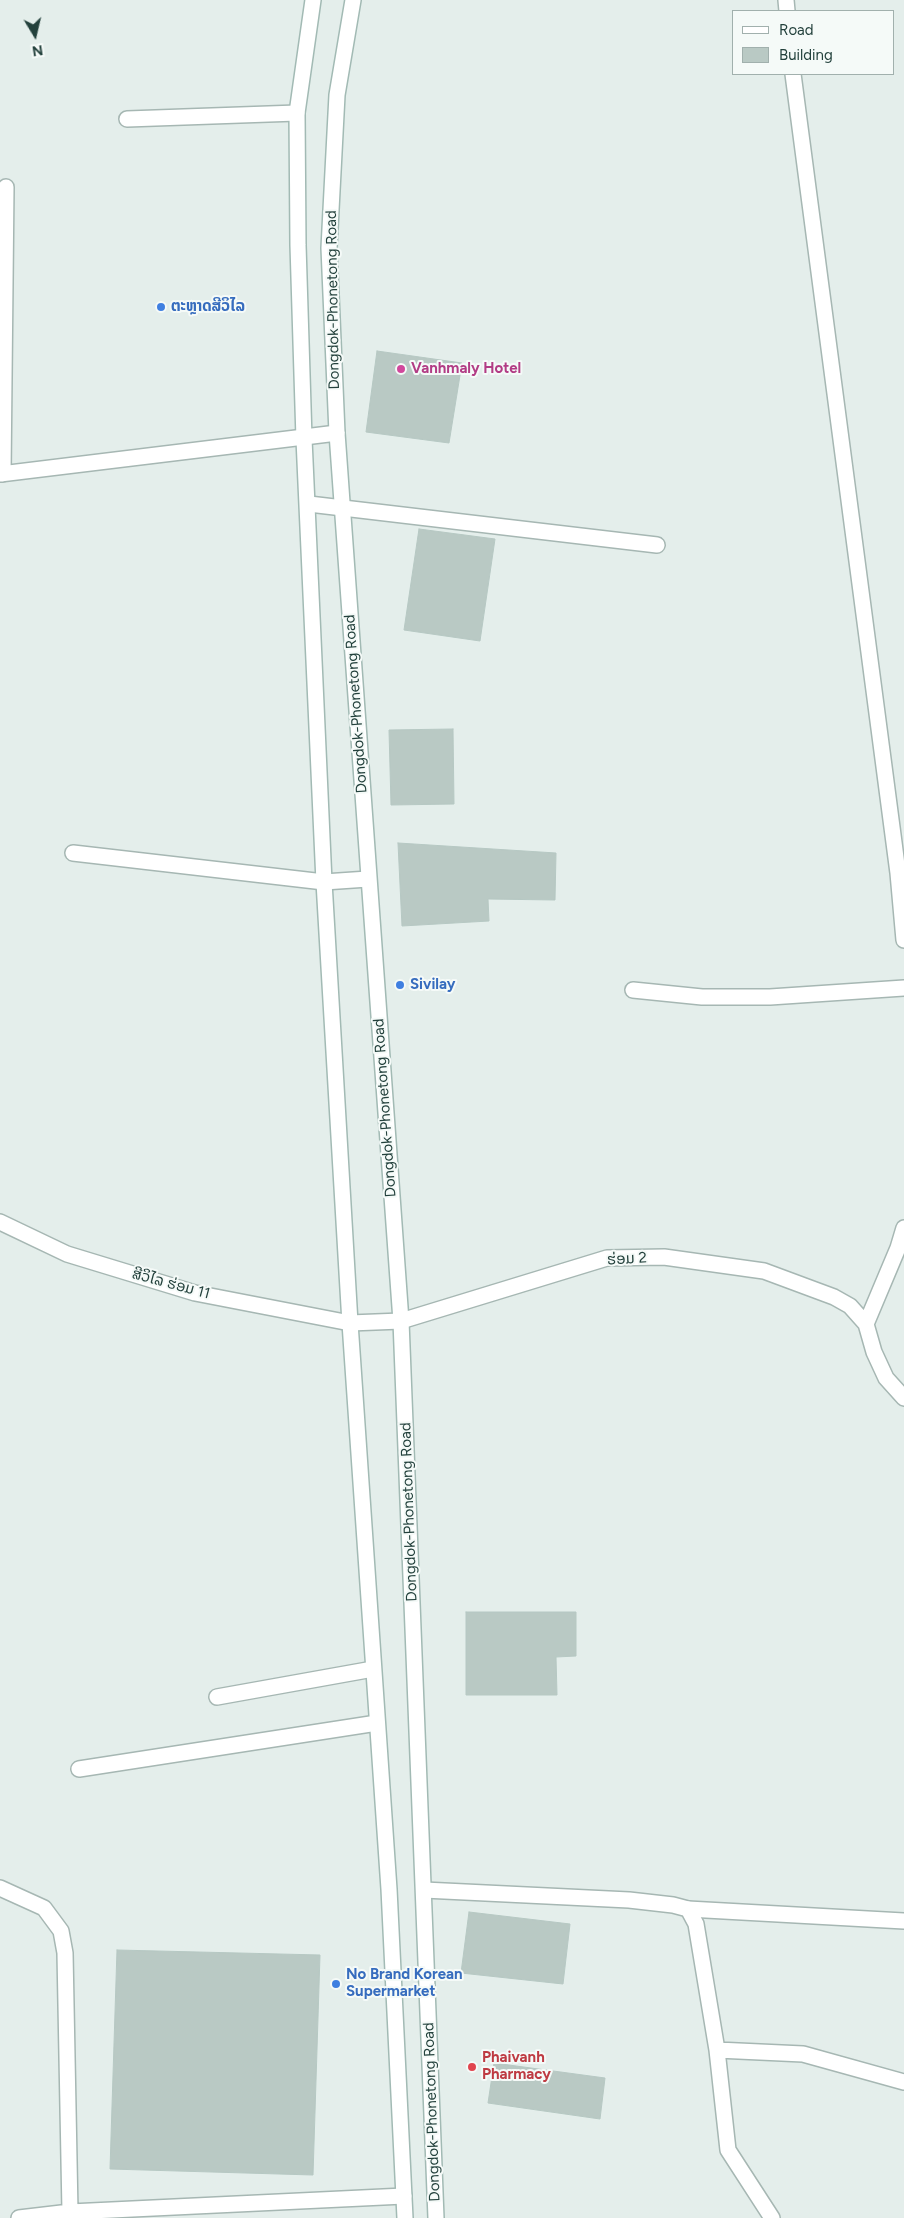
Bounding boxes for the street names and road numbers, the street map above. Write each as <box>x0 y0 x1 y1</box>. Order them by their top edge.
street label: Dongdok-Phonetong Road <box>322 210 344 390</box>
street label: Dongdok-Phonetong Road <box>341 614 371 794</box>
street label: Dongdok-Phonetong Road <box>370 1018 400 1198</box>
street label: ຮ່ອມ 2 <box>607 1249 647 1269</box>
street label: ສີວິໄລ ຮ່ອມ 11 <box>130 1265 212 1303</box>
street label: Dongdok-Phonetong Road <box>397 1422 421 1602</box>
street label: Dongdok-Phonetong Road <box>420 2022 444 2202</box>

